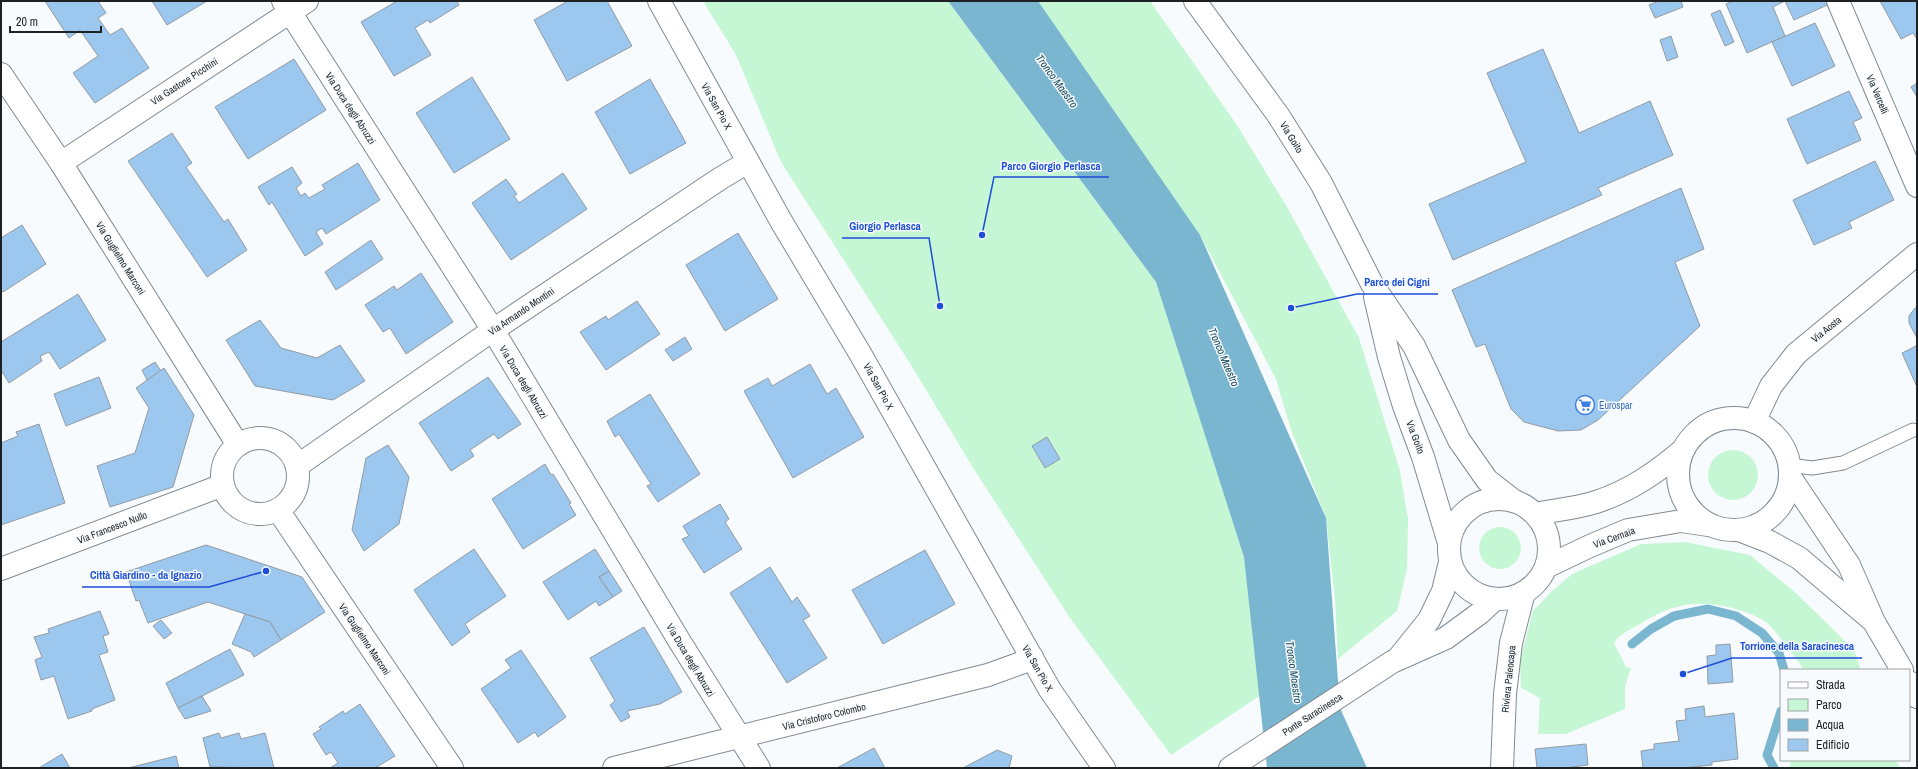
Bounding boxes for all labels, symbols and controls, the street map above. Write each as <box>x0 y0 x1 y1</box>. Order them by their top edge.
scale bar <box>10 8 101 34</box>
text: 20 m <box>16 14 38 30</box>
water label: Tronco Maestro <box>1033 51 1081 111</box>
street label: Via Gastone Picchini <box>148 55 220 108</box>
street label: Via Duca degli Abruzzi <box>322 70 379 147</box>
street label: Via Vercelli <box>1863 73 1892 116</box>
street label: Via San Pio X <box>698 81 735 132</box>
street label: Via Goito <box>1277 119 1306 156</box>
callout: Parco Giorgio Perlasca <box>994 154 1109 177</box>
text: Parco Giorgio Perlasca <box>1001 159 1101 173</box>
callout: Giorgio Perlasca <box>842 215 929 238</box>
street label: Via Guglielmo Marconi <box>93 219 148 297</box>
text: Giorgio Perlasca <box>849 219 921 233</box>
callout: Parco dei Cigni <box>1357 271 1438 294</box>
text: Parco dei Cigni <box>1364 275 1430 289</box>
street label: Via Armando Montini <box>486 285 557 338</box>
street label: Via Aosta <box>1809 313 1844 345</box>
water label: Tronco Maestro <box>1205 325 1243 389</box>
street label: Via Duca degli Abruzzi <box>497 343 551 421</box>
street label: Via San Pio X <box>860 361 897 412</box>
supermarket icon: Eurospar <box>1574 394 1596 416</box>
place label: Eurospar <box>1599 399 1633 412</box>
street label: Via Goito <box>1403 419 1428 456</box>
street label: Via Francesco Nullo <box>75 508 149 547</box>
street label: Via Cernaia <box>1591 524 1637 551</box>
callout: Città Giardino - da Ignazio <box>82 564 209 587</box>
text: Città Giardino - da Ignazio <box>90 568 202 582</box>
street label: Via Guglielmo Marconi <box>336 601 393 678</box>
street label: Via Duca degli Abruzzi <box>664 621 718 699</box>
callout: Torrione della Saracinesca <box>1732 635 1862 658</box>
text: Torrione della Saracinesca <box>1740 639 1854 653</box>
water label: Tronco Maestro <box>1283 640 1305 704</box>
street label: Via San Pio X <box>1019 643 1056 694</box>
street label: Riviera Paleocapa <box>1499 644 1519 713</box>
legend <box>1780 669 1910 761</box>
text: Strada <box>1816 677 1846 693</box>
street label: Ponte Saracinesca <box>1280 690 1345 739</box>
text: Parco <box>1816 697 1842 713</box>
street label: Via Cristoforo Colombo <box>781 700 868 733</box>
text: Acqua <box>1815 717 1844 733</box>
text: Edificio <box>1816 737 1849 753</box>

